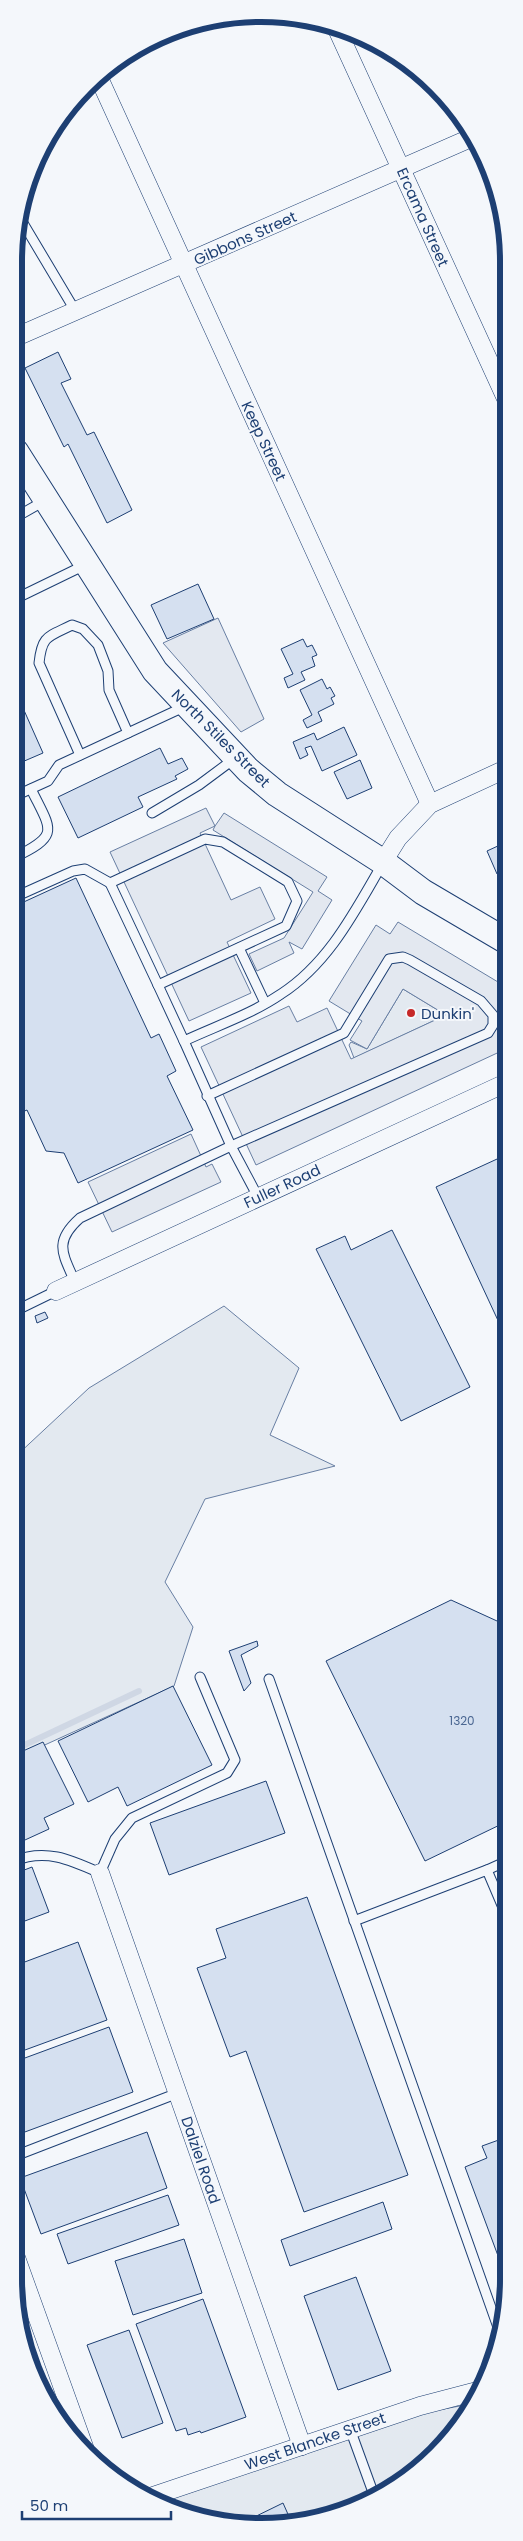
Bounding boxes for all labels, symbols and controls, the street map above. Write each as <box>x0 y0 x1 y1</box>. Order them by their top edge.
street label: Ercama Street <box>392 164 454 270</box>
street label: Gibbons Street <box>190 206 300 270</box>
street label: Keep Street <box>236 398 292 484</box>
street label: North Stiles Street <box>167 684 275 792</box>
place label: Dunkin' <box>421 1003 474 1024</box>
marker: Dunkin' <box>405 1007 417 1019</box>
street label: Fuller Road <box>240 1159 324 1213</box>
house number: 1320 <box>449 1712 475 1729</box>
street label: Dalziel Road <box>176 2114 226 2206</box>
street label: West Blancke Street <box>242 2407 388 2475</box>
scale bar <box>22 2488 171 2520</box>
text: 50 m <box>30 2495 68 2516</box>

